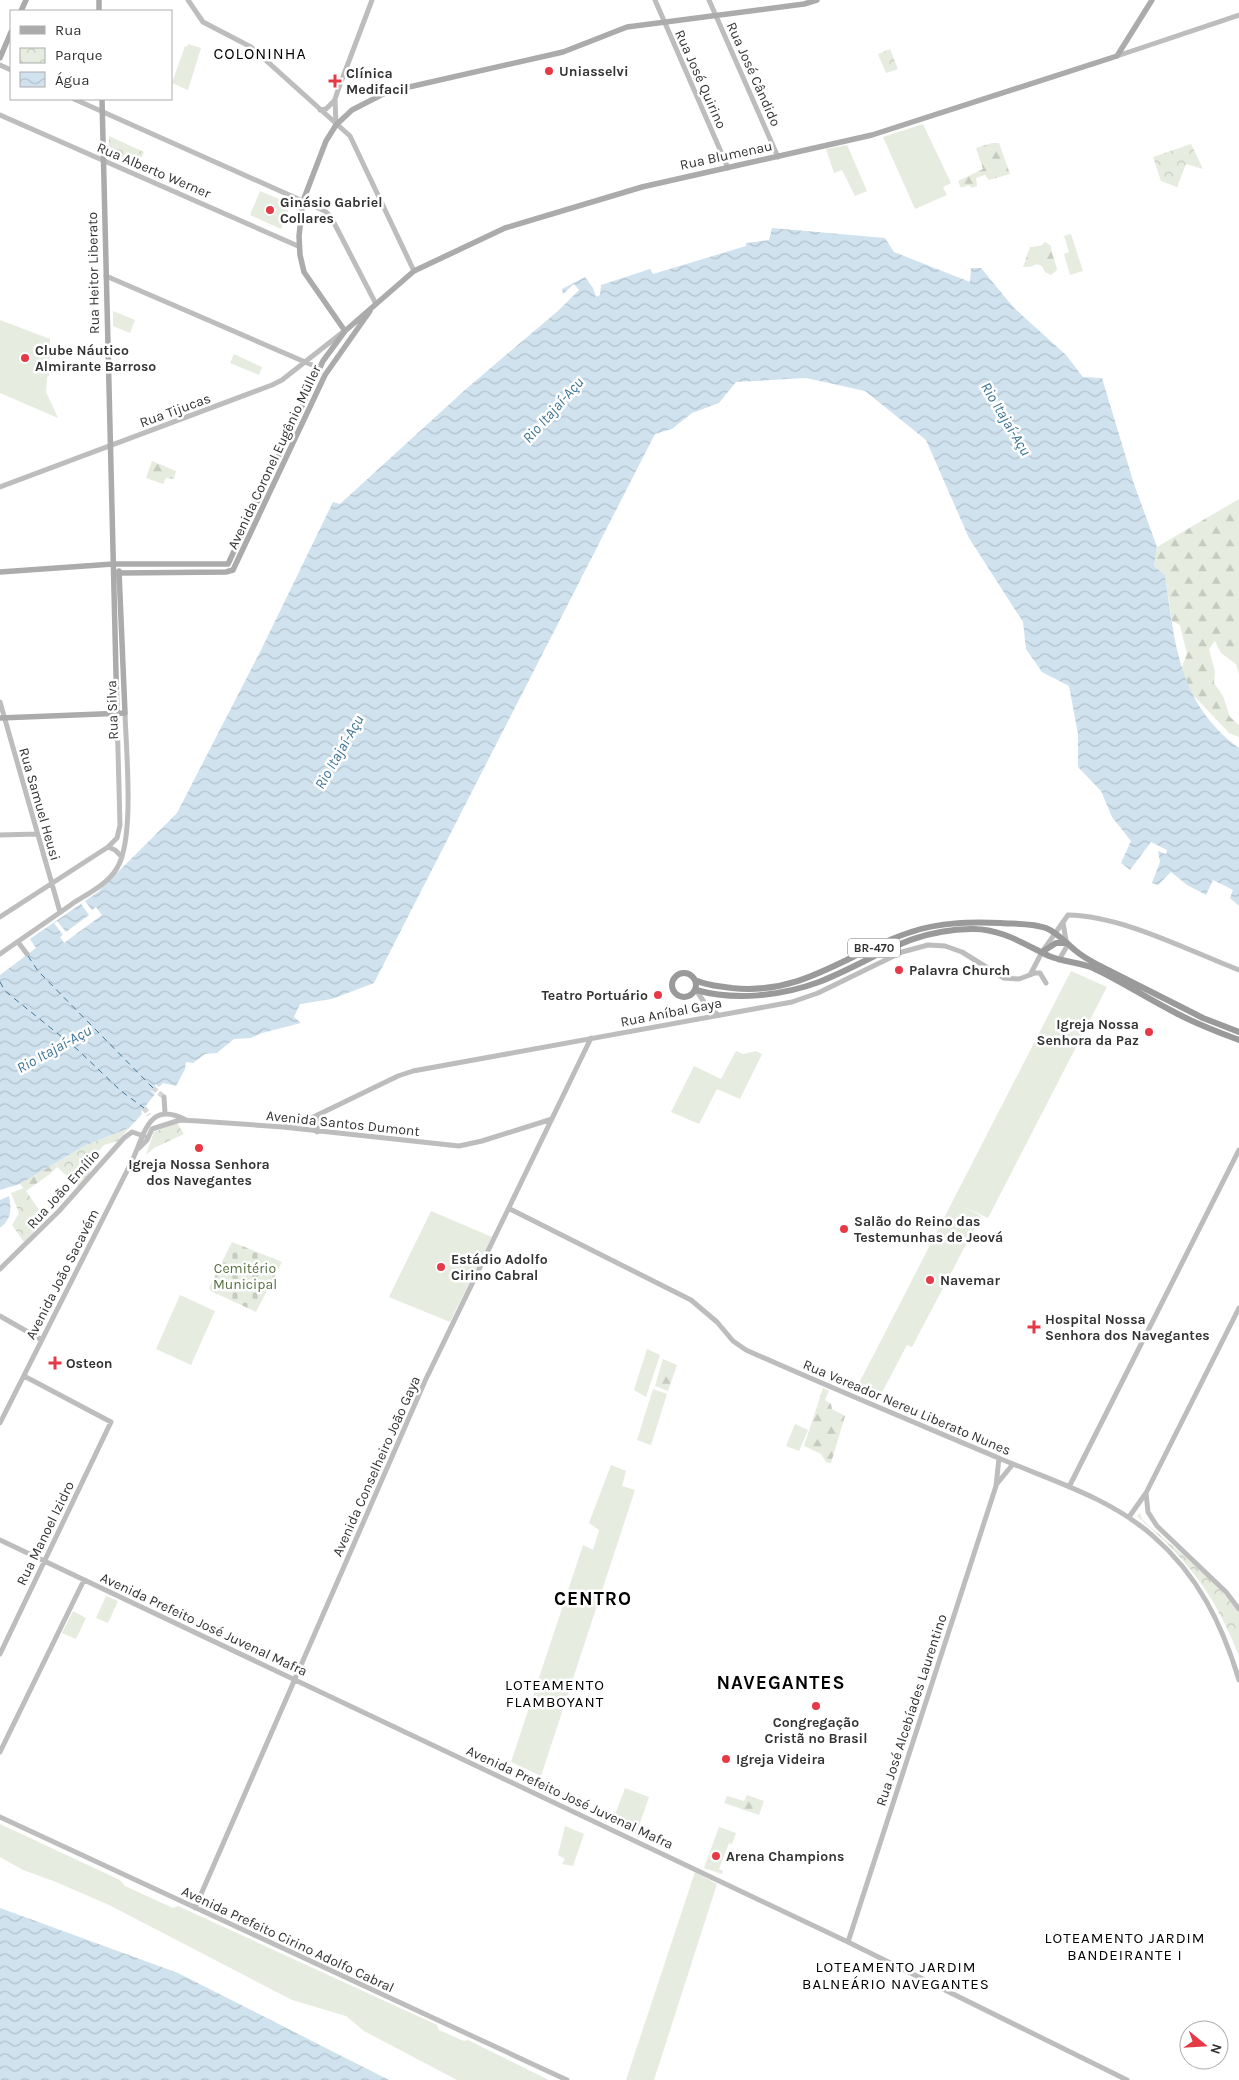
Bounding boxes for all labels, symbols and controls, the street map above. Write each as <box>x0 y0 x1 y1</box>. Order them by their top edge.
legend <box>10 10 172 100</box>
street label: Rua José Cândido <box>723 19 784 129</box>
text: Rua <box>55 21 82 39</box>
street label: Rua José Quirino <box>671 27 730 131</box>
district label: COLONINHA <box>213 44 307 63</box>
text: Parque <box>55 46 103 64</box>
place label: Uniasselvi <box>559 63 628 80</box>
place label: Clínica Medifacil <box>346 65 408 98</box>
marker: Uniasselvi <box>543 65 555 77</box>
text: Água <box>55 71 89 89</box>
marker: Clínica Medifacil <box>328 74 342 88</box>
street label: Rua Blumenau <box>678 137 774 174</box>
street label: Rua Alberto Werner <box>94 139 214 202</box>
place label: Ginásio Gabriel Collares <box>280 194 382 227</box>
marker: Ginásio Gabriel Collares <box>264 204 276 216</box>
street label: Rua Heitor Liberato <box>84 212 103 334</box>
place label: Clube Náutico Almirante Barroso <box>35 342 156 375</box>
marker: Clube Náutico Almirante Barroso <box>19 352 31 364</box>
street label: Avenida Coronel Eugênio Müller <box>224 362 325 552</box>
water label: Rio Itajaí-Açu <box>519 373 587 447</box>
water label: Rio Itajaí-Açu <box>977 379 1035 459</box>
street label: Rua Tijucas <box>137 390 213 431</box>
street label: Rua Silva <box>103 680 122 740</box>
water label: Rio Itajaí-Açu <box>311 712 367 792</box>
street label: Rua Samuel Heusi <box>15 746 64 863</box>
road number: BR-470 <box>848 938 900 958</box>
place label: Palavra Church <box>909 962 1010 979</box>
marker: Palavra Church <box>893 964 905 976</box>
place label: Teatro Portuário <box>542 987 648 1004</box>
marker: Teatro Portuário <box>652 989 664 1001</box>
street label: Rua Aníbal Gaya <box>619 994 723 1031</box>
place label: Igreja Nossa Senhora da Paz <box>1036 1016 1139 1049</box>
water label: Rio Itajaí-Açu <box>13 1021 95 1077</box>
marker: Igreja Nossa Senhora da Paz <box>1143 1026 1155 1038</box>
street label: Avenida Santos Dumont <box>265 1107 421 1140</box>
marker: Igreja Nossa Senhora dos Navegantes <box>193 1142 205 1154</box>
street label: Rua João Emílio <box>23 1146 103 1233</box>
place label: Igreja Nossa Senhora dos Navegantes <box>128 1156 270 1189</box>
street label: Avenida João Sacavém <box>22 1206 103 1342</box>
place label: Salão do Reino das Testemunhas de Jeová <box>854 1213 1003 1246</box>
marker: Salão do Reino das Testemunhas de Jeová <box>838 1223 850 1235</box>
place label: Estádio Adolfo Cirino Cabral <box>451 1251 548 1284</box>
park label: Cemitério Municipal <box>213 1260 277 1293</box>
marker: Estádio Adolfo Cirino Cabral <box>435 1261 447 1273</box>
place label: Navemar <box>940 1272 1000 1289</box>
marker: Navemar <box>924 1274 936 1286</box>
place label: Hospital Nossa Senhora dos Navegantes <box>1045 1311 1210 1344</box>
marker: Hospital Nossa Senhora dos Navegantes <box>1027 1320 1041 1334</box>
place label: Osteon <box>66 1355 113 1372</box>
marker: Osteon <box>48 1356 62 1370</box>
street label: Rua Vereador Nereu Liberato Nunes <box>800 1356 1013 1459</box>
street label: Avenida Conselheiro João Gaya <box>329 1373 424 1559</box>
street label: Rua Manoel Izidro <box>13 1478 78 1588</box>
street label: Avenida Prefeito José Juvenal Mafra <box>98 1569 310 1680</box>
district label: CENTRO <box>554 1588 632 1610</box>
street label: Rua José Alcebíades Laurentino <box>872 1612 951 1808</box>
district label: NAVEGANTES <box>716 1672 846 1694</box>
district label: LOTEAMENTO FLAMBOYANT <box>505 1676 605 1711</box>
marker: Congregação Cristã no Brasil <box>810 1700 822 1712</box>
place label: Congregação Cristã no Brasil <box>765 1714 867 1747</box>
street label: Avenida Prefeito José Juvenal Mafra <box>464 1742 676 1853</box>
place label: Igreja Videira <box>736 1751 825 1768</box>
marker: Igreja Videira <box>720 1753 732 1765</box>
place label: Arena Champions <box>726 1848 844 1865</box>
marker: Arena Champions <box>710 1850 722 1862</box>
street label: Avenida Prefeito Cirino Adolfo Cabral <box>179 1883 397 1996</box>
district label: LOTEAMENTO JARDIM BANDEIRANTE I <box>1044 1929 1206 1964</box>
district label: LOTEAMENTO JARDIM BALNEÁRIO NAVEGANTES <box>802 1958 990 1993</box>
north arrow <box>1179 2020 1229 2070</box>
text: N <box>1206 2041 1226 2056</box>

